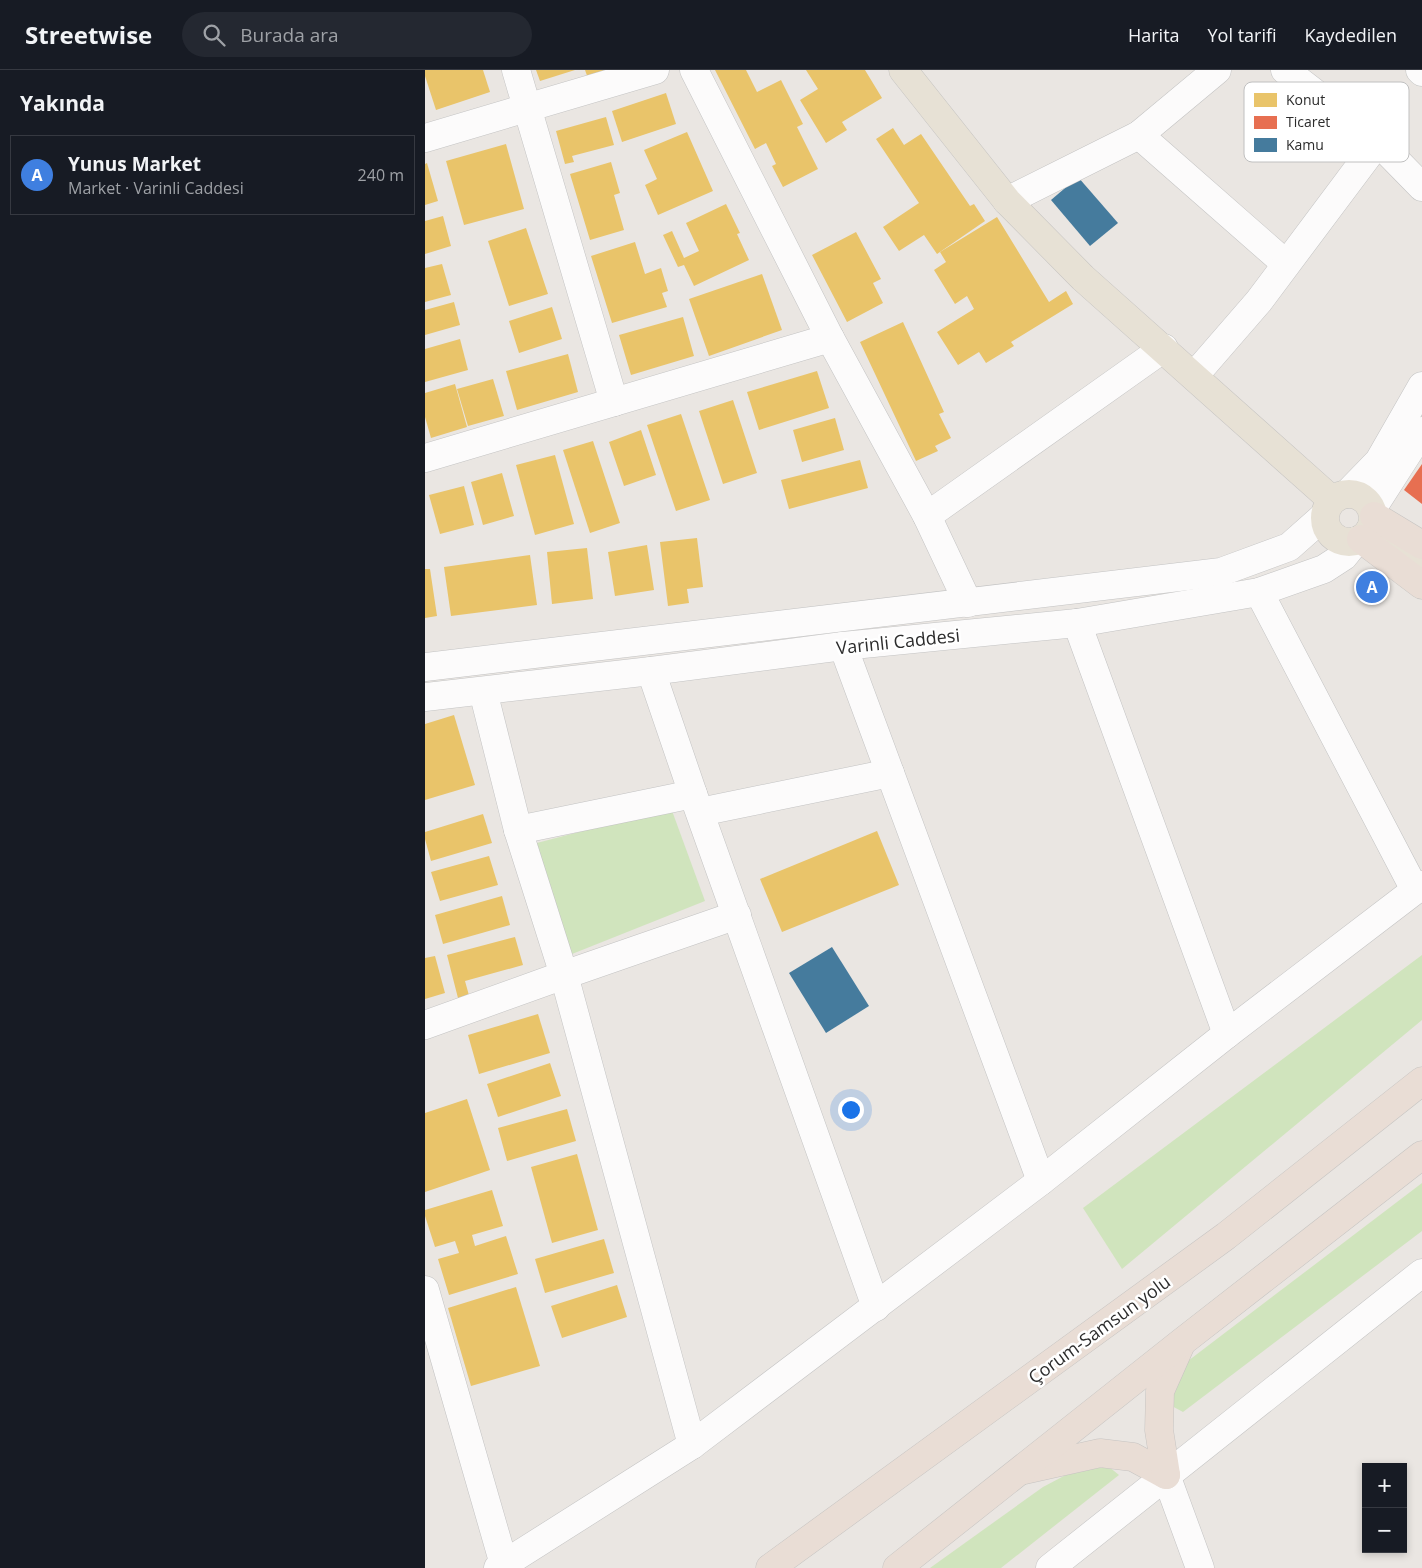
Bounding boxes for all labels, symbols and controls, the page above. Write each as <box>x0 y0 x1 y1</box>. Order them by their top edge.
search box <box>182 12 532 57</box>
text: Streetwise <box>25 18 152 51</box>
icon: search <box>200 21 228 49</box>
text: Burada ara <box>240 22 339 48</box>
text: Harita <box>1128 23 1180 47</box>
text: Yol tarifi <box>1208 23 1277 47</box>
text: Kaydedilen <box>1305 23 1397 47</box>
legend <box>1244 82 1409 162</box>
text: Yakında <box>20 89 105 117</box>
text: Konut <box>1286 90 1325 109</box>
text: Ticaret <box>1286 112 1330 131</box>
text: Kamu <box>1286 135 1324 154</box>
text: Yunus Market <box>68 151 201 177</box>
text: A <box>31 164 43 186</box>
text: 240 m <box>358 164 404 186</box>
text: Market · Varinli Caddesi <box>68 177 244 199</box>
pin: A <box>1356 568 1388 606</box>
street label: Varinli Caddesi <box>835 623 961 659</box>
your location <box>838 1097 864 1123</box>
street label: Çorum-Samsun yolu <box>1023 1269 1175 1389</box>
map controls <box>1362 1463 1407 1553</box>
button: + <box>1362 1463 1407 1508</box>
button: − <box>1362 1508 1407 1553</box>

